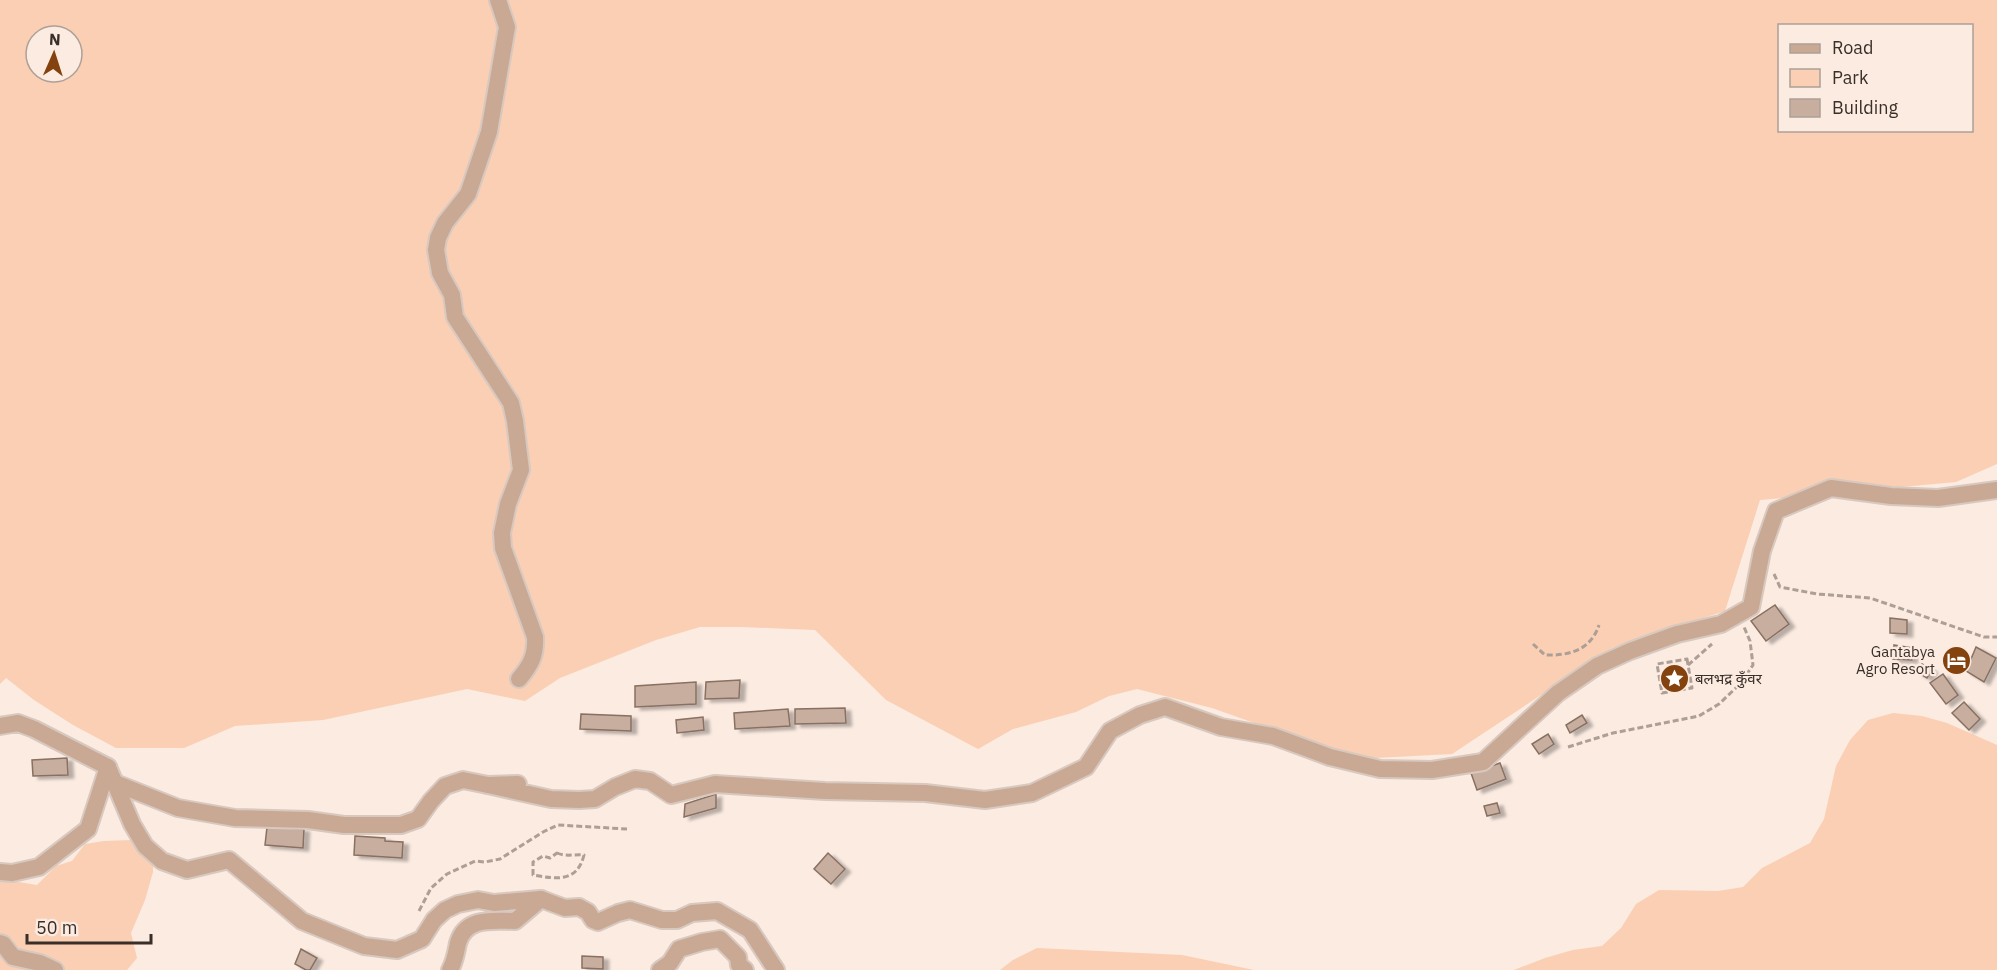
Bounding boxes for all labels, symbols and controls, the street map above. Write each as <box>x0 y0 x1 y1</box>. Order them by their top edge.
north arrow <box>24 24 84 84</box>
legend <box>1778 24 1973 132</box>
text: N <box>48 29 61 49</box>
text: Road <box>1832 36 1873 59</box>
text: Park <box>1832 66 1869 89</box>
text: Building <box>1832 96 1899 119</box>
place label: Gantabya Agro Resort <box>1856 642 1935 678</box>
hotel icon: Gantabya Agro Resort <box>1940 645 1972 677</box>
place icon: बलभद्र कुँवर <box>1658 663 1690 695</box>
place label: बलभद्र कुँवर <box>1695 669 1763 689</box>
scale bar <box>27 907 152 945</box>
text: 50 m <box>36 916 78 939</box>

